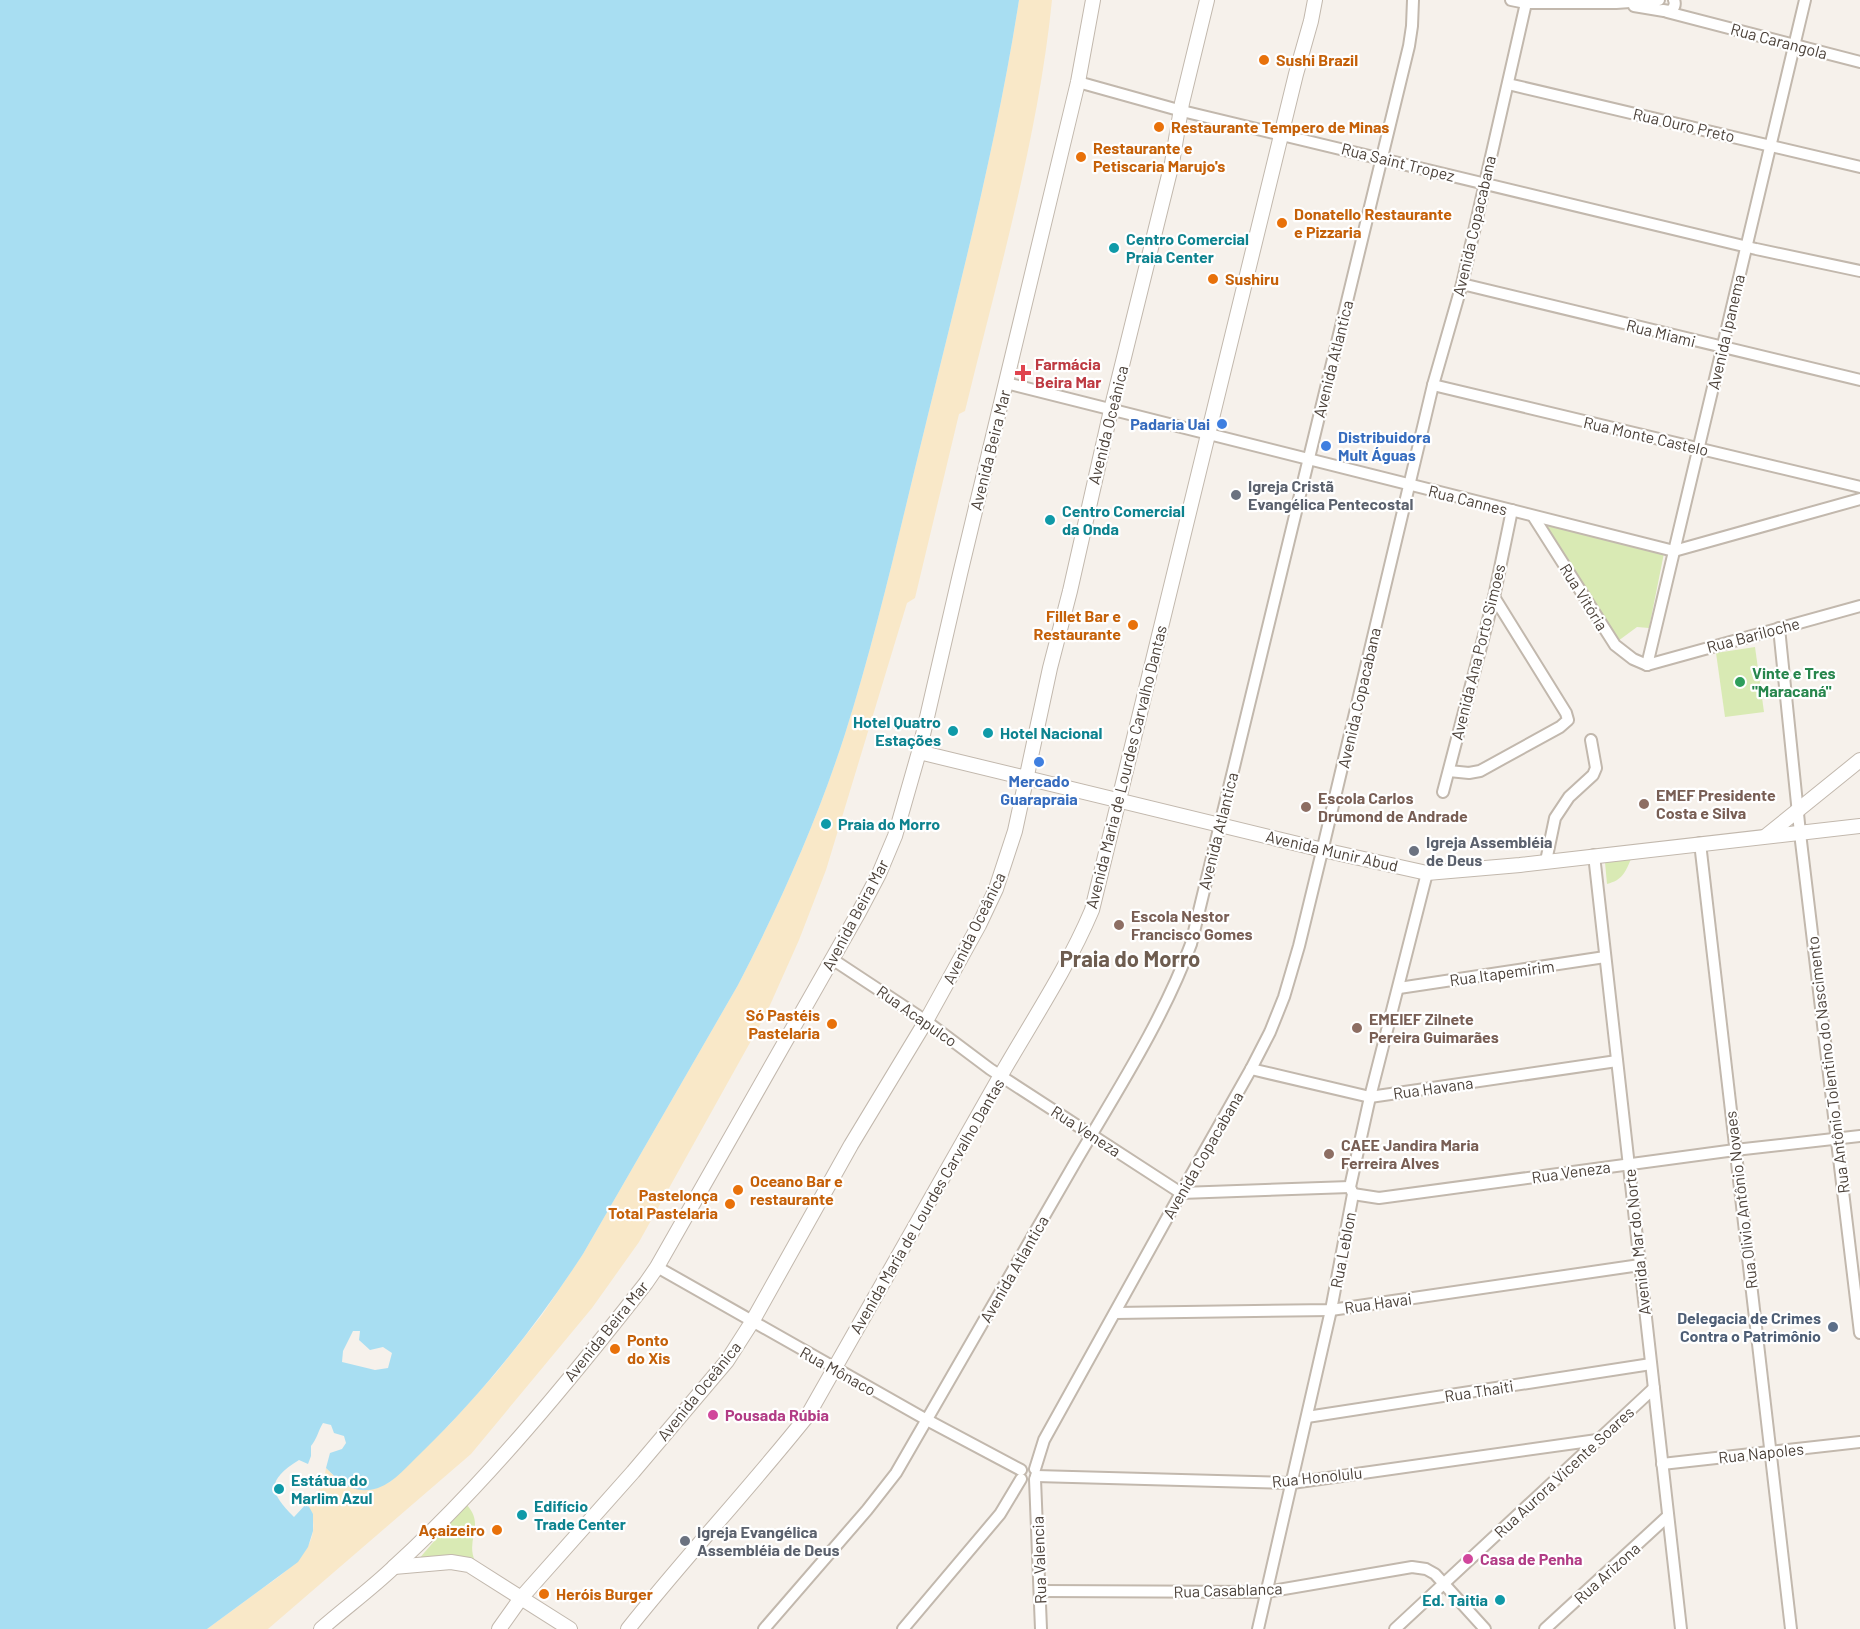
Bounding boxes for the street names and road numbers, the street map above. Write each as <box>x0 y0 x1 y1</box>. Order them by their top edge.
street label: Rua Carangola <box>1729 18 1830 63</box>
street label: Rua Ouro Preto <box>1631 104 1737 145</box>
street label: Rua Saint Tropez <box>1340 138 1457 185</box>
street label: Avenida Copacabana <box>1448 154 1499 298</box>
street label: Avenida Ipanema <box>1703 272 1748 391</box>
street label: Avenida Atlantica <box>1309 298 1356 419</box>
street label: Rua Miami <box>1624 315 1698 350</box>
street label: Avenida Oceânica <box>1084 363 1131 486</box>
street label: Avenida Beira Mar <box>965 388 1014 512</box>
street label: Rua Monte Castelo <box>1582 412 1711 459</box>
street label: Rua Cannes <box>1427 481 1510 519</box>
street label: Rua Vitória <box>1556 560 1612 634</box>
street label: Avenida Ana Porto Simoes <box>1446 562 1509 742</box>
street label: Rua Bariloche <box>1704 613 1801 656</box>
street label: Avenida Maria de Lourdes Carvalho Dantas <box>1081 623 1170 911</box>
street label: Avenida Copacabana <box>1333 626 1384 770</box>
street label: Avenida Atlantica <box>1194 770 1241 891</box>
street label: Avenida Munir Abud <box>1264 826 1400 875</box>
street label: Avenida Beira Mar <box>817 856 892 974</box>
street label: Avenida Oceânica <box>938 869 1009 987</box>
street label: Rua Antônio Tolentino do Nascimento <box>1802 935 1853 1195</box>
street label: Rua Itapemirim <box>1448 956 1556 989</box>
street label: Rua Acapulco <box>873 981 961 1050</box>
street label: Rua Havana <box>1392 1072 1474 1103</box>
street label: Avenida Maria de Lourdes Carvalho Dantas <box>845 1075 1008 1337</box>
street label: Avenida Copacabana <box>1158 1088 1247 1222</box>
street label: Rua Veneza <box>1048 1101 1125 1160</box>
street label: Rua Olivio Antônio Novaes <box>1720 1110 1761 1290</box>
street label: Rua Veneza <box>1530 1157 1611 1186</box>
street label: Avenida Mar do Norte <box>1619 1168 1654 1316</box>
street label: Rua Leblon <box>1326 1210 1359 1290</box>
street label: Avenida Atlantica <box>975 1212 1052 1326</box>
street label: Avenida Beira Mar <box>559 1277 652 1385</box>
street label: Rua Havai <box>1343 1288 1413 1317</box>
street label: Avenida Oceânica <box>653 1337 744 1444</box>
street label: Rua Mônaco <box>797 1342 879 1399</box>
street label: Rua Thaiti <box>1443 1376 1515 1405</box>
street label: Rua Aurora Vicente Soares <box>1490 1402 1637 1541</box>
street label: Rua Napoles <box>1717 1439 1805 1466</box>
street label: Rua Honolulu <box>1271 1462 1363 1491</box>
street label: Rua Valencia <box>1027 1516 1050 1604</box>
street label: Rua Arizona <box>1570 1538 1643 1607</box>
street label: Rua Casablanca <box>1173 1578 1283 1601</box>

